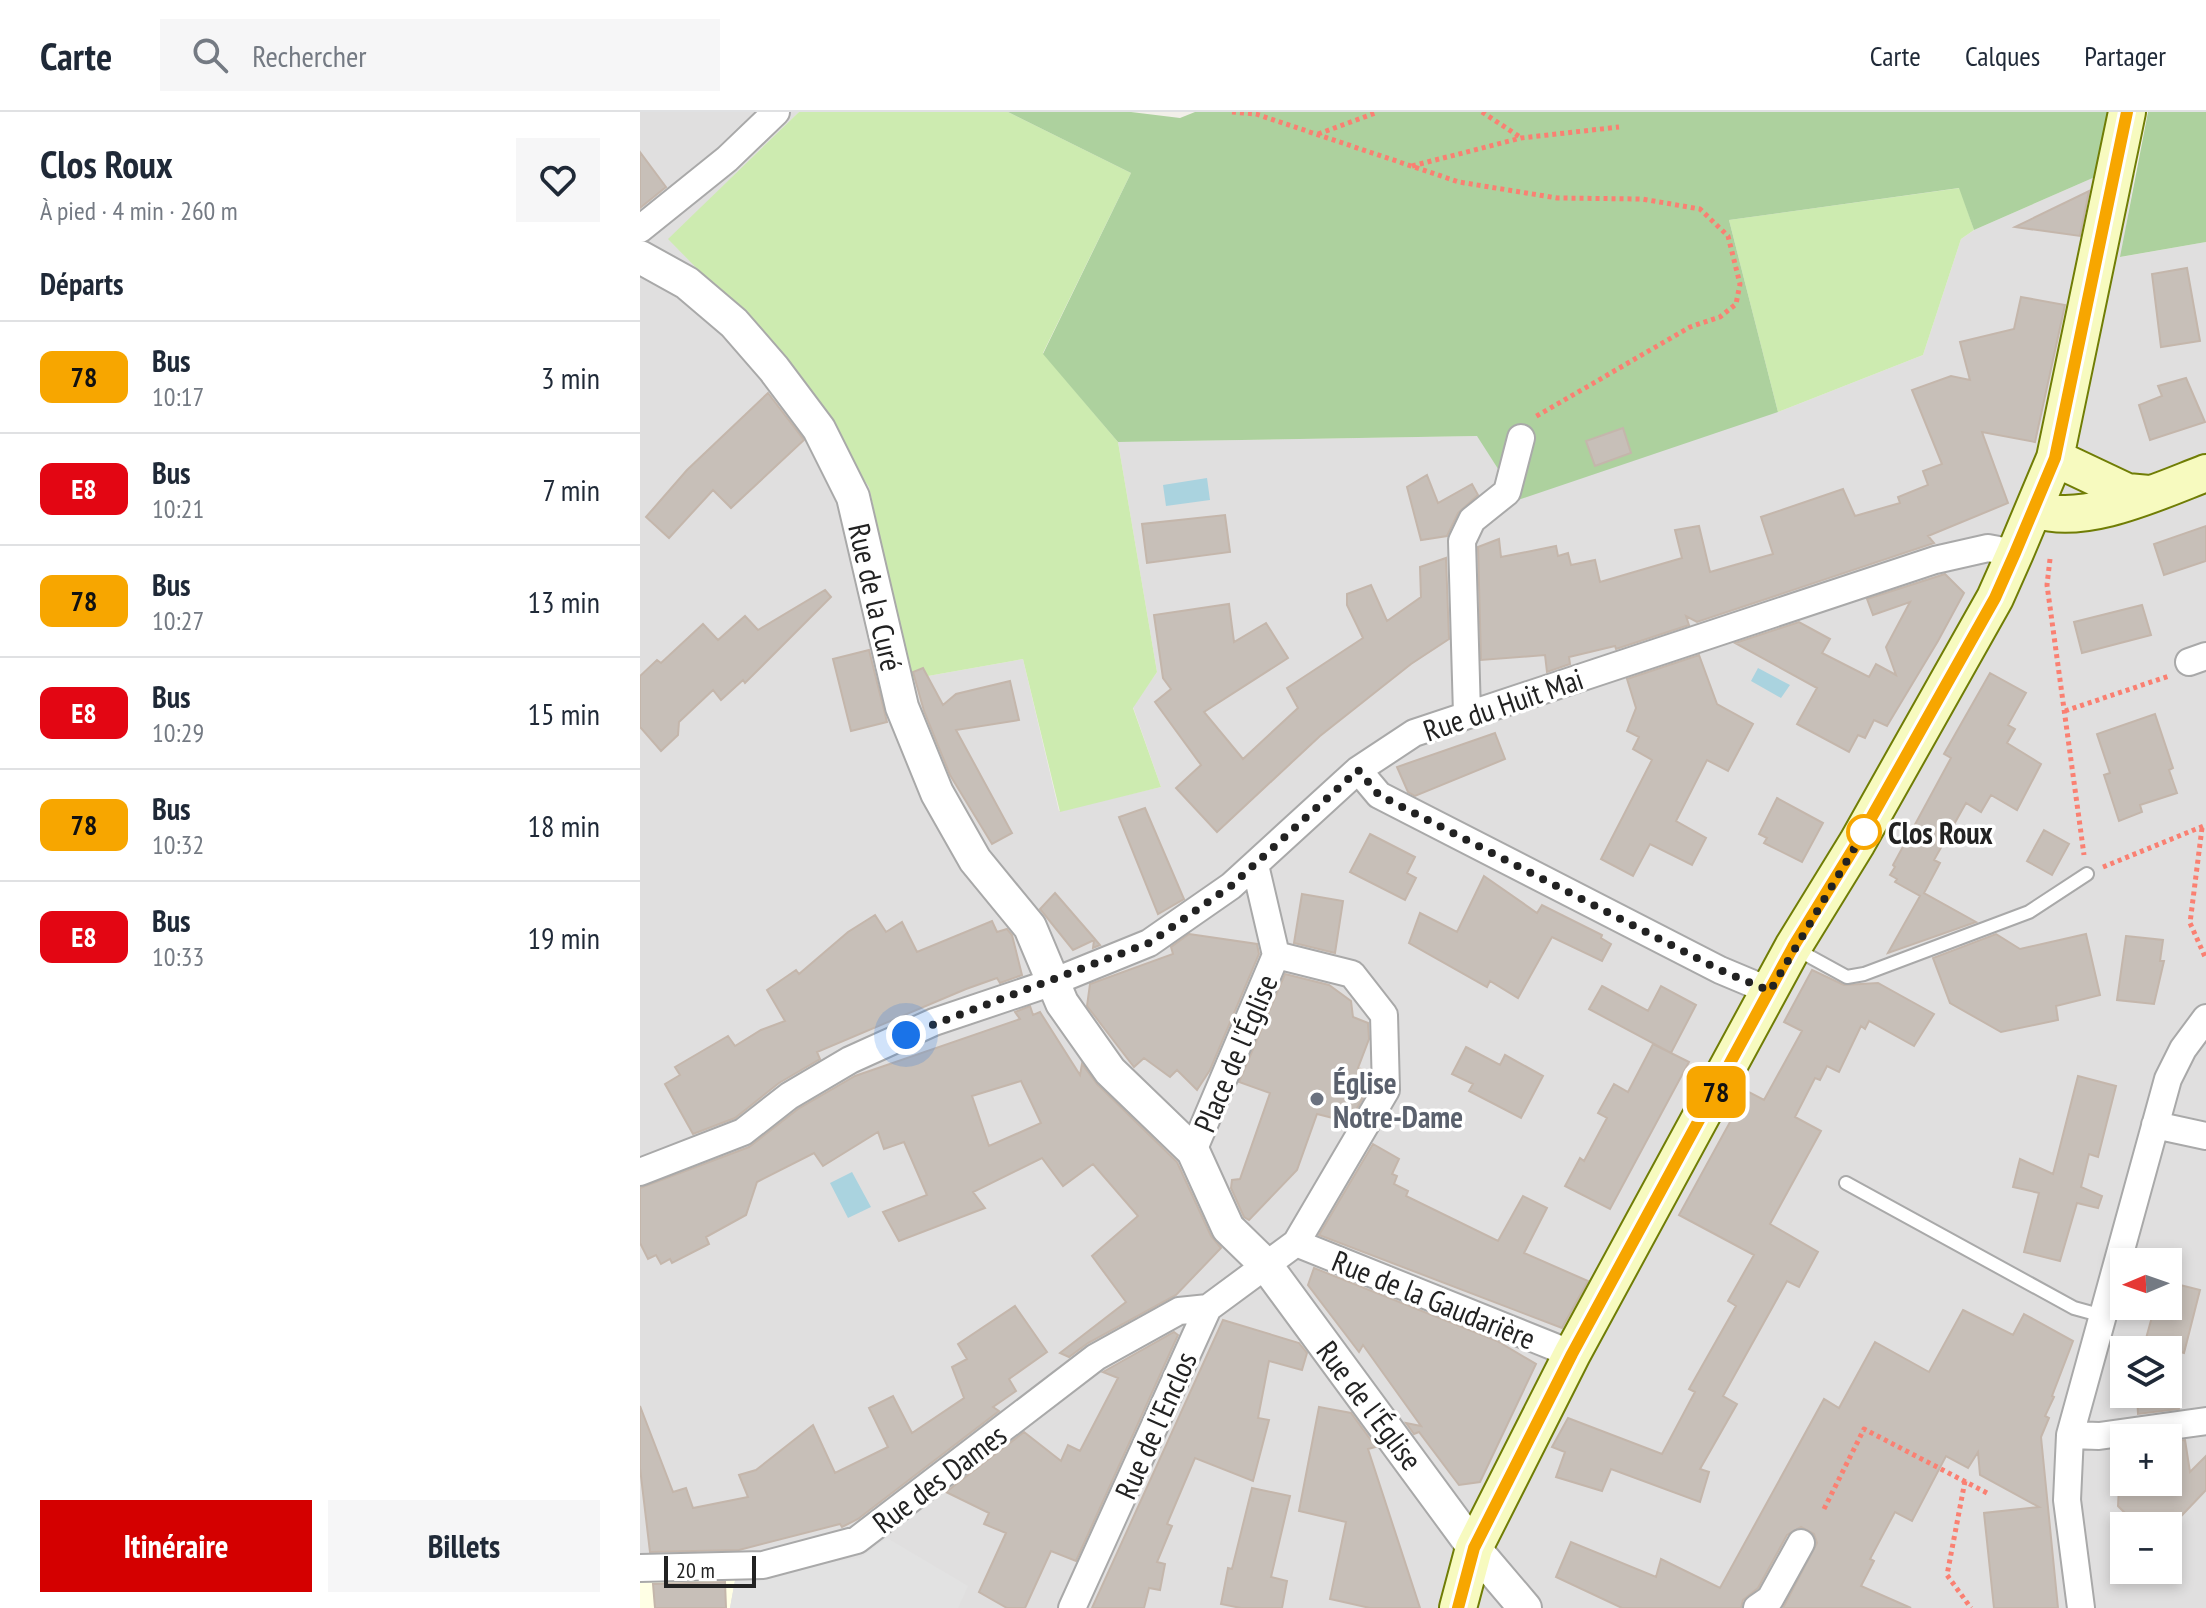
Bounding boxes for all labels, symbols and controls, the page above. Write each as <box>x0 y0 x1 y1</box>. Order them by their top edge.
search box <box>160 19 720 91</box>
text: Carte <box>40 31 112 80</box>
icon: search <box>188 33 232 77</box>
text: Rechercher <box>252 36 367 75</box>
text: Carte <box>1870 37 1921 74</box>
text: Calques <box>1965 37 2040 74</box>
text: Partager <box>2084 37 2166 74</box>
button: heart <box>516 138 600 222</box>
text: Clos Roux <box>40 139 173 188</box>
text: À pied · 4 min · 260 m <box>40 194 238 227</box>
text: Départs <box>40 264 123 303</box>
text: Bus <box>152 341 191 380</box>
text: 78 <box>71 358 97 395</box>
text: 3 min <box>541 358 600 397</box>
text: 10:17 <box>152 380 204 413</box>
text: Bus <box>152 453 191 492</box>
text: E8 <box>71 470 97 507</box>
text: 7 min <box>542 470 600 509</box>
text: 10:21 <box>152 492 204 525</box>
street label: Rue de la Curé <box>840 519 912 675</box>
text: Bus <box>152 565 191 604</box>
text: 78 <box>71 582 97 619</box>
text: 13 min <box>527 582 600 621</box>
text: 10:27 <box>152 604 204 637</box>
street label: Rue du Huit Mai <box>1418 658 1588 750</box>
text: Bus <box>152 677 191 716</box>
text: E8 <box>71 694 97 731</box>
text: 15 min <box>527 694 600 733</box>
text: 10:29 <box>152 716 204 749</box>
text: Bus <box>152 789 191 828</box>
text: 78 <box>71 806 97 843</box>
text: 18 min <box>527 806 600 845</box>
place label: Clos Roux <box>1888 813 1994 852</box>
marker: Clos Roux <box>1847 815 1881 849</box>
text: 10:32 <box>152 828 204 861</box>
text: Bus <box>152 901 191 940</box>
text: E8 <box>71 918 97 955</box>
text: 19 min <box>527 918 600 957</box>
text: 10:33 <box>152 940 204 973</box>
street label: Place de l'Église <box>1184 968 1286 1138</box>
your location <box>886 1015 926 1055</box>
place label: Église Notre-Dame <box>1333 1063 1463 1136</box>
line badge: 78 <box>1680 1066 1752 1118</box>
text: 78 <box>1703 1073 1729 1110</box>
marker: Église Notre-Dame <box>1308 1090 1326 1108</box>
street label: Rue de la Gaudarière <box>1327 1241 1541 1357</box>
north arrow <box>2110 1248 2182 1320</box>
map controls <box>2110 1248 2182 1584</box>
street label: Rue de l'Église <box>1309 1332 1431 1478</box>
button: layers <box>2110 1336 2182 1408</box>
street label: Rue de l'Enclos <box>1105 1345 1205 1505</box>
street label: Rue des Dames <box>864 1415 1014 1541</box>
button: + <box>2110 1424 2182 1496</box>
button: Itinéraire <box>40 1500 312 1592</box>
button: Billets <box>328 1500 600 1592</box>
button: − <box>2110 1512 2182 1584</box>
scale bar <box>664 1552 756 1588</box>
text: 20 m <box>676 1556 715 1584</box>

